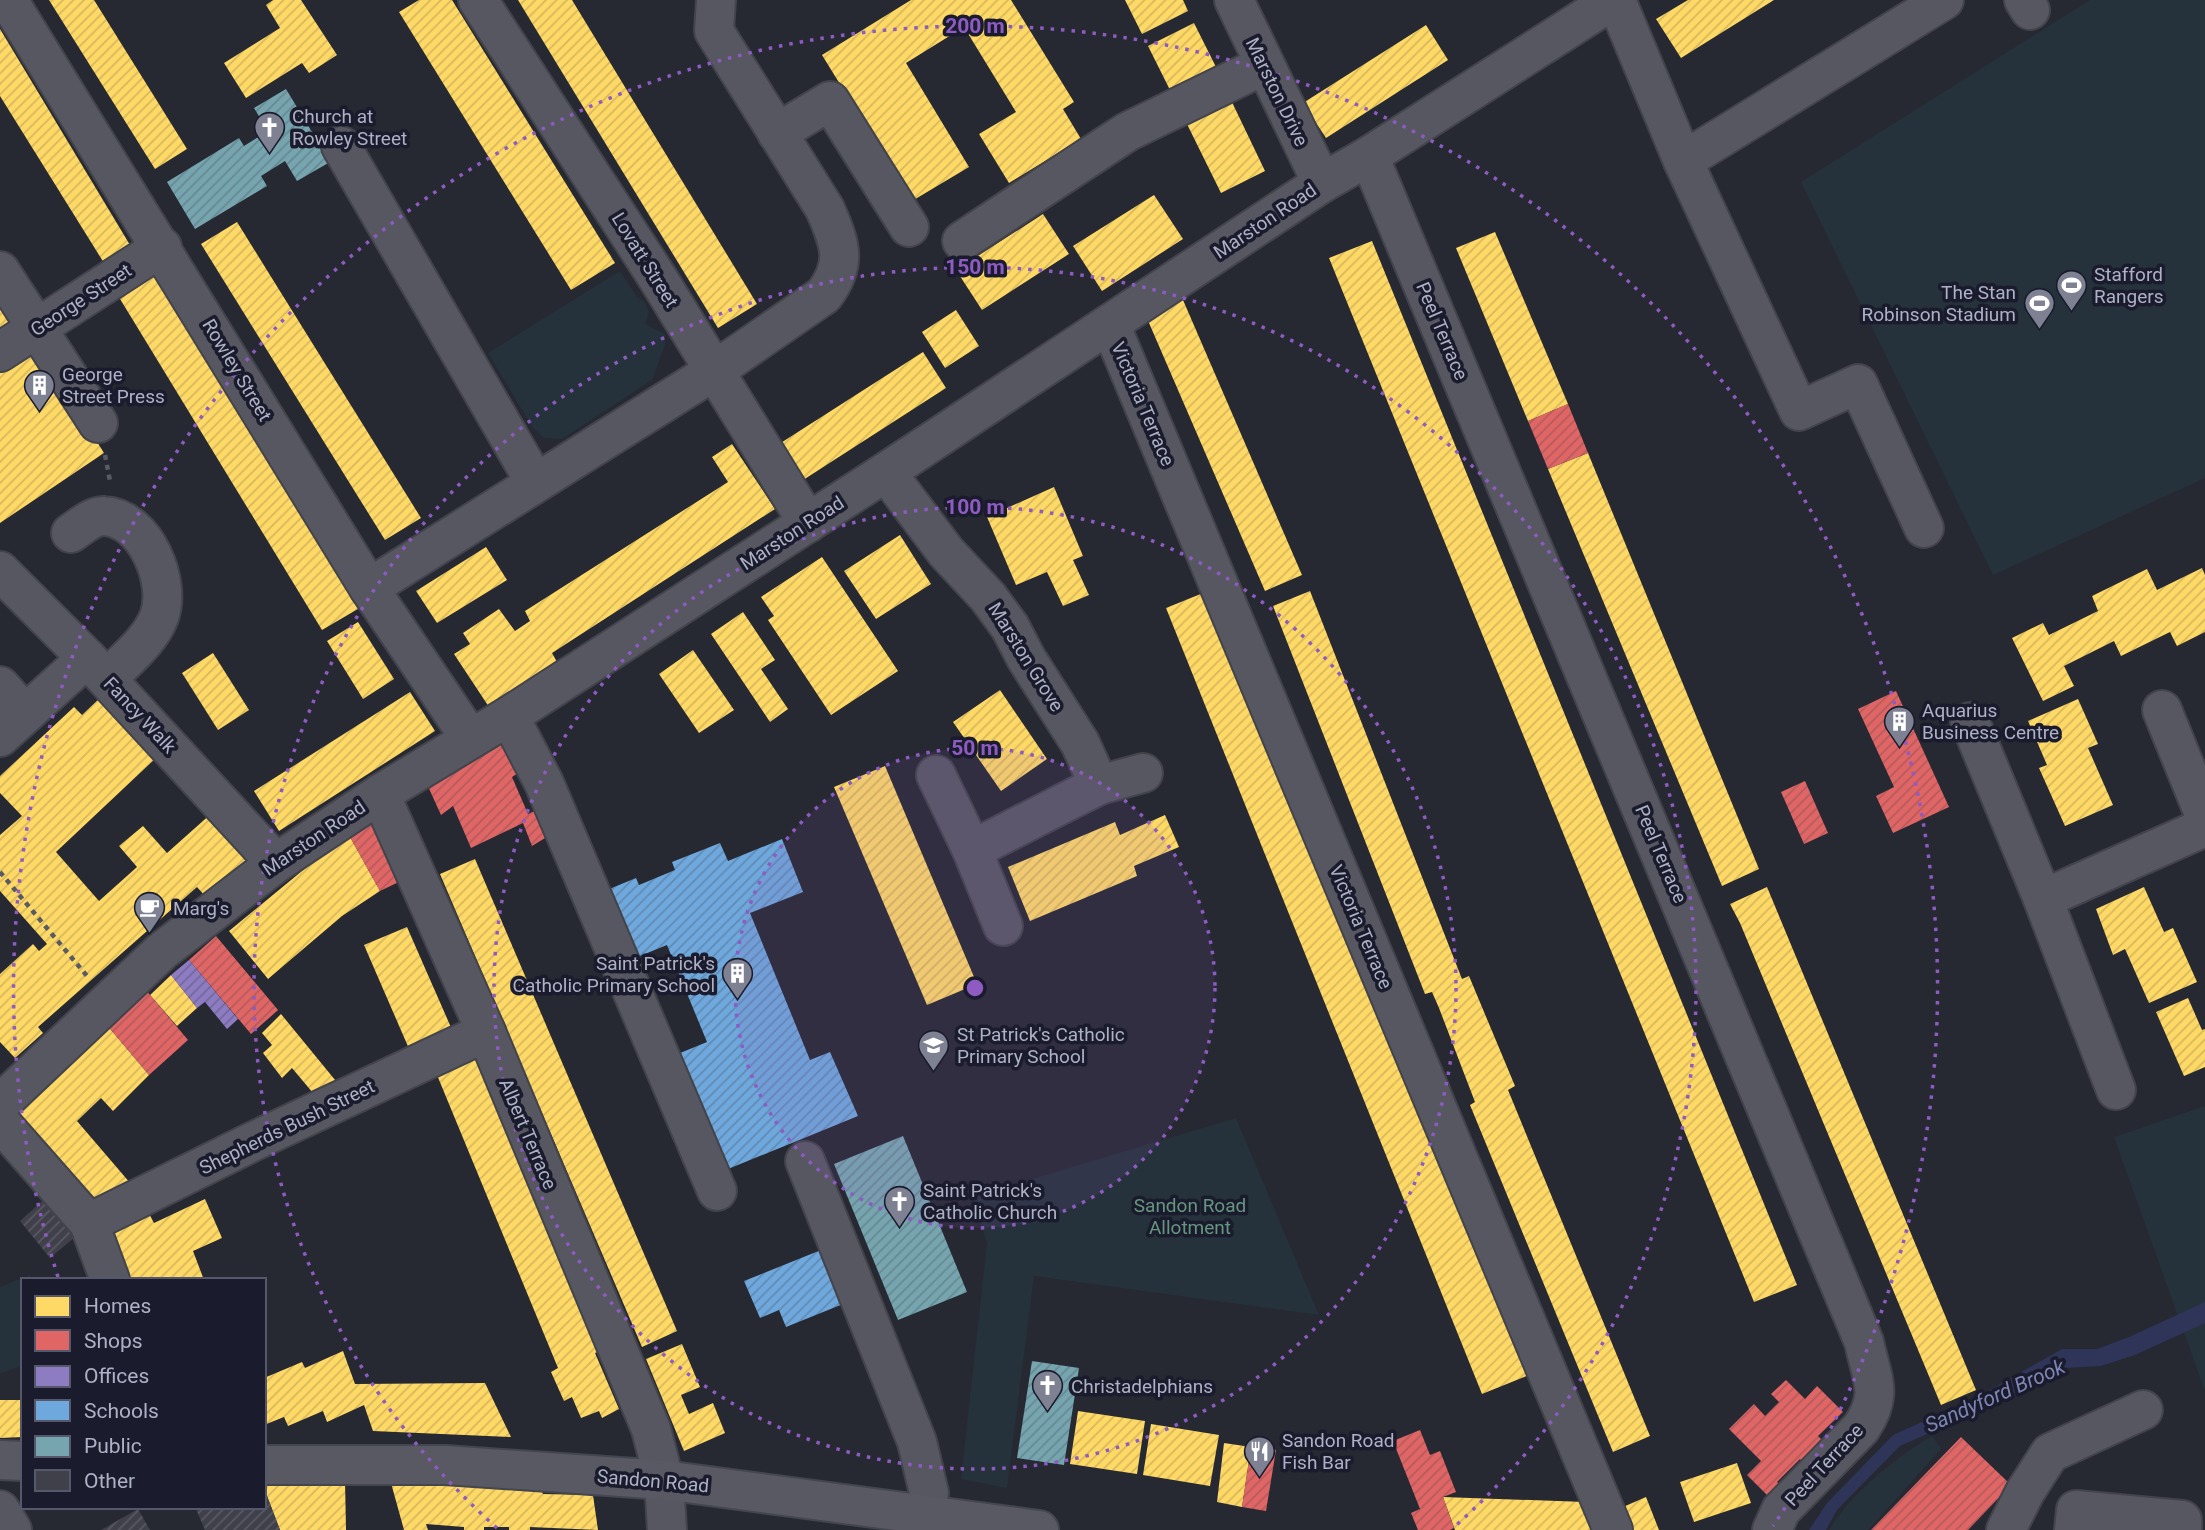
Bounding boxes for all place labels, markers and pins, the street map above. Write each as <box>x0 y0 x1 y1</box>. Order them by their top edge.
place label: Church at Rowley Street <box>292 105 407 150</box>
church icon: Church at Rowley Street <box>252 110 286 154</box>
place label: Stafford Rangers <box>2094 263 2164 308</box>
sports icon: Stafford Rangers <box>2054 268 2088 312</box>
place label: The Stan Robinson Stadium <box>1862 281 2016 326</box>
sports icon: The Stan Robinson Stadium <box>2022 286 2056 330</box>
place label: George Street Press <box>62 363 165 408</box>
building icon: George Street Press <box>22 368 56 412</box>
place label: Aquarius Business Centre <box>1922 699 2059 744</box>
building icon: Aquarius Business Centre <box>1882 704 1916 748</box>
cafe icon: Marg's <box>133 891 167 935</box>
place label: Marg's <box>173 897 229 920</box>
place label: Saint Patrick's Catholic Primary School <box>513 952 715 997</box>
building icon: Saint Patrick's Catholic Primary School <box>721 957 755 1001</box>
centre of rings <box>963 976 987 1000</box>
place label: St Patrick's Catholic Primary School <box>957 1023 1125 1068</box>
school or university icon: St Patrick's Catholic Primary School <box>917 1028 951 1072</box>
place label: Saint Patrick's Catholic Church <box>923 1179 1057 1224</box>
church icon: Saint Patrick's Catholic Church <box>883 1184 917 1228</box>
church icon: Christadelphians <box>1031 1369 1065 1413</box>
place label: Christadelphians <box>1071 1375 1213 1398</box>
place label: Sandon Road Fish Bar <box>1282 1429 1394 1474</box>
restaurant icon: Sandon Road Fish Bar <box>1242 1434 1276 1478</box>

